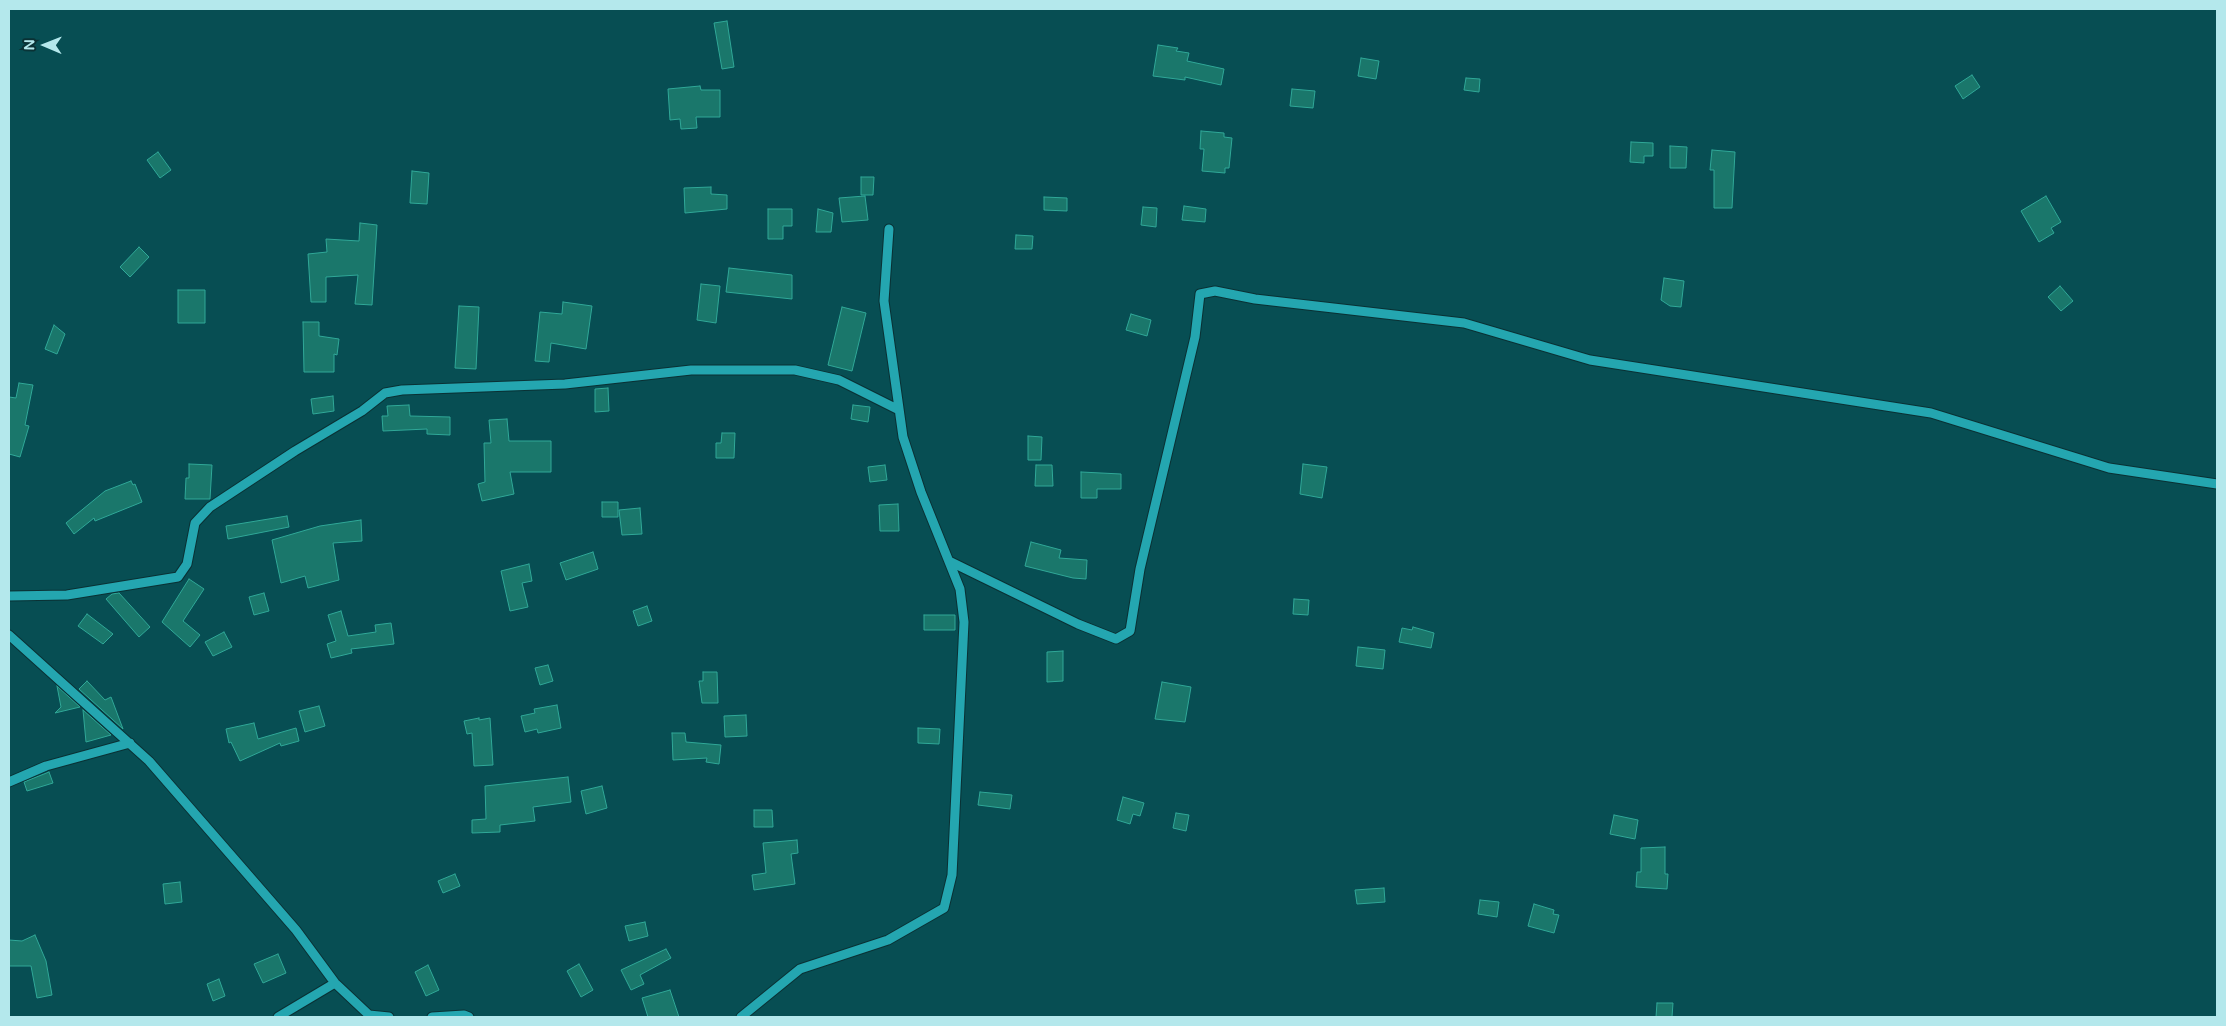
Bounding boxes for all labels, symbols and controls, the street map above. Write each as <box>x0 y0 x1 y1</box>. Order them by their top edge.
north arrow <box>20 20 70 70</box>
text: N <box>21 39 38 51</box>

